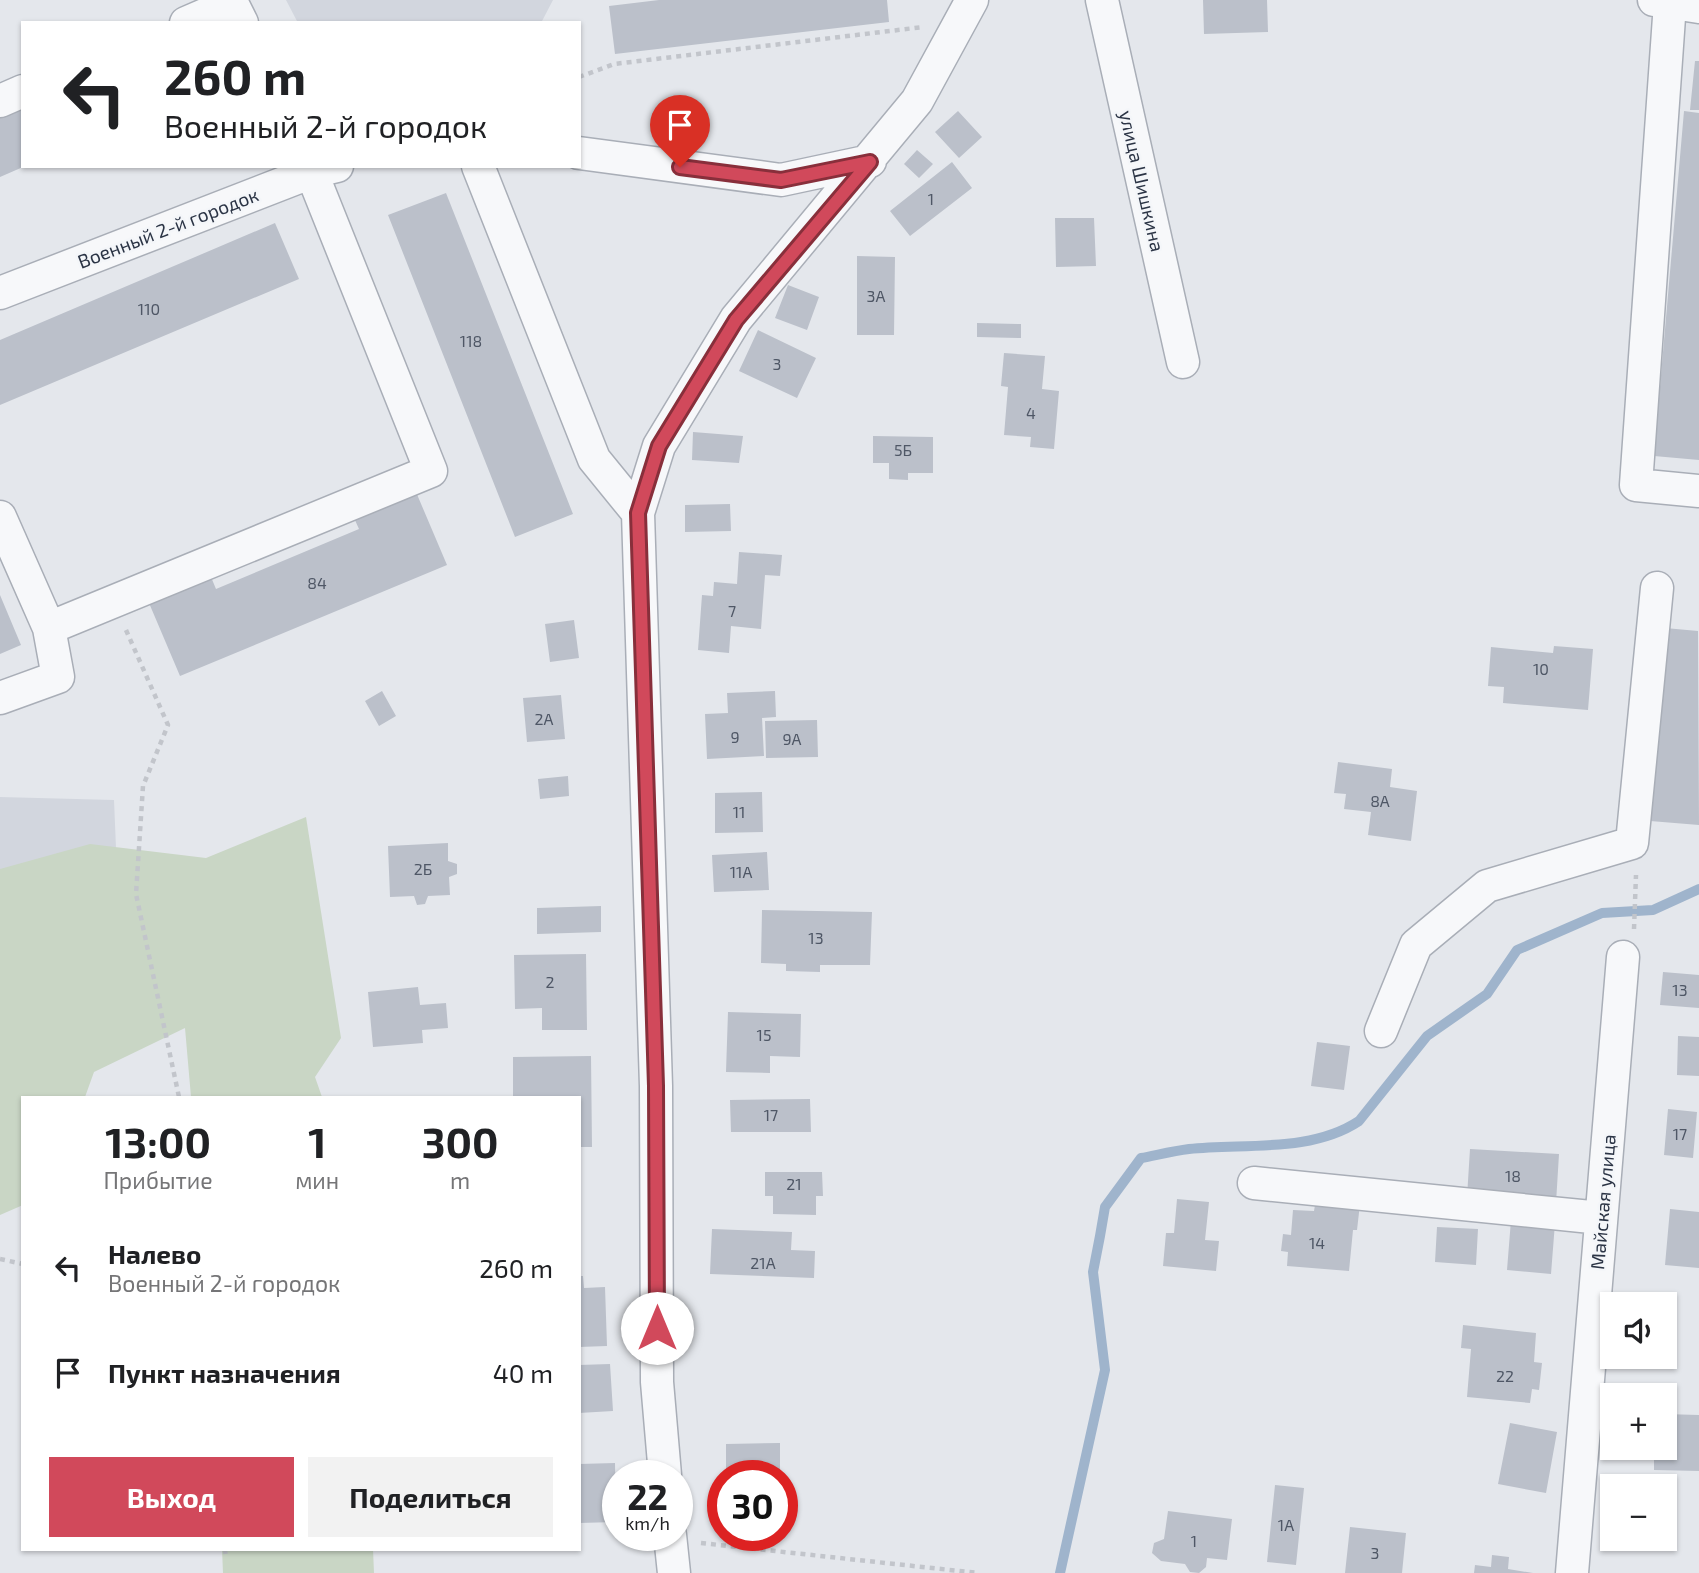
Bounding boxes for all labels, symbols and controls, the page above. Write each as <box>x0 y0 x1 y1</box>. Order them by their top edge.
text: 260 m <box>164 46 306 105</box>
icon: left <box>49 49 140 140</box>
pin <box>650 95 710 167</box>
text: Военный 2-й городок <box>164 106 487 144</box>
icon: arrive <box>661 106 699 144</box>
street label: улица Шишкина <box>1114 108 1170 254</box>
street label: Военный 2-й городок <box>74 182 262 273</box>
house number: 1 <box>928 189 934 208</box>
house number: 3А <box>867 286 885 305</box>
house number: 110 <box>138 299 160 318</box>
house number: 118 <box>460 331 482 350</box>
house number: 3 <box>773 354 781 373</box>
house number: 4 <box>1026 403 1036 422</box>
house number: 5Б <box>894 440 912 459</box>
house number: 84 <box>307 573 327 592</box>
house number: 7 <box>728 601 736 620</box>
house number: 10 <box>1533 659 1549 678</box>
house number: 2А <box>535 709 554 728</box>
house number: 9 <box>730 727 740 746</box>
house number: 9А <box>782 729 802 748</box>
house number: 8А <box>1370 791 1390 810</box>
house number: 11 <box>733 802 745 821</box>
house number: 2Б <box>414 859 432 878</box>
house number: 11А <box>730 862 752 881</box>
house number: 13 <box>808 928 824 947</box>
house number: 2 <box>546 972 555 991</box>
house number: 13 <box>1672 980 1688 999</box>
house number: 15 <box>757 1025 771 1044</box>
house number: 17 <box>764 1105 778 1124</box>
text: 13:00 <box>105 1116 211 1166</box>
text: 1 <box>308 1116 326 1166</box>
text: 300 <box>422 1116 499 1166</box>
house number: 17 <box>1673 1124 1687 1143</box>
street label: Майская улица <box>1585 1133 1621 1271</box>
text: Прибытие <box>103 1166 213 1194</box>
text: мин <box>295 1166 339 1194</box>
text: m <box>450 1166 470 1194</box>
house number: 18 <box>1505 1166 1521 1185</box>
house number: 21 <box>786 1174 802 1193</box>
house number: 14 <box>1309 1233 1325 1252</box>
text: Налево <box>108 1238 201 1269</box>
icon: left <box>49 1249 87 1287</box>
text: 260 m <box>479 1252 553 1283</box>
house number: 21А <box>750 1253 776 1272</box>
text: Военный 2-й городок <box>108 1269 340 1297</box>
position arrow <box>620 1291 694 1365</box>
map controls <box>1600 1292 1677 1551</box>
button: sound <box>1600 1292 1677 1369</box>
icon: arrive <box>49 1354 87 1392</box>
text: Пункт назначения <box>108 1357 341 1388</box>
text: 40 m <box>493 1357 553 1388</box>
house number: 22 <box>1496 1366 1514 1385</box>
button: + <box>1600 1383 1677 1460</box>
button: Выход <box>49 1457 294 1537</box>
button: Поделиться <box>308 1457 553 1537</box>
speed limit sign: 30 <box>707 1460 798 1551</box>
button: − <box>1600 1474 1677 1551</box>
text: 22 <box>627 1475 668 1517</box>
text: km/h <box>625 1512 670 1534</box>
house number: 1А <box>1278 1515 1294 1534</box>
house number: 1 <box>1191 1531 1197 1550</box>
house number: 3 <box>1371 1543 1379 1562</box>

